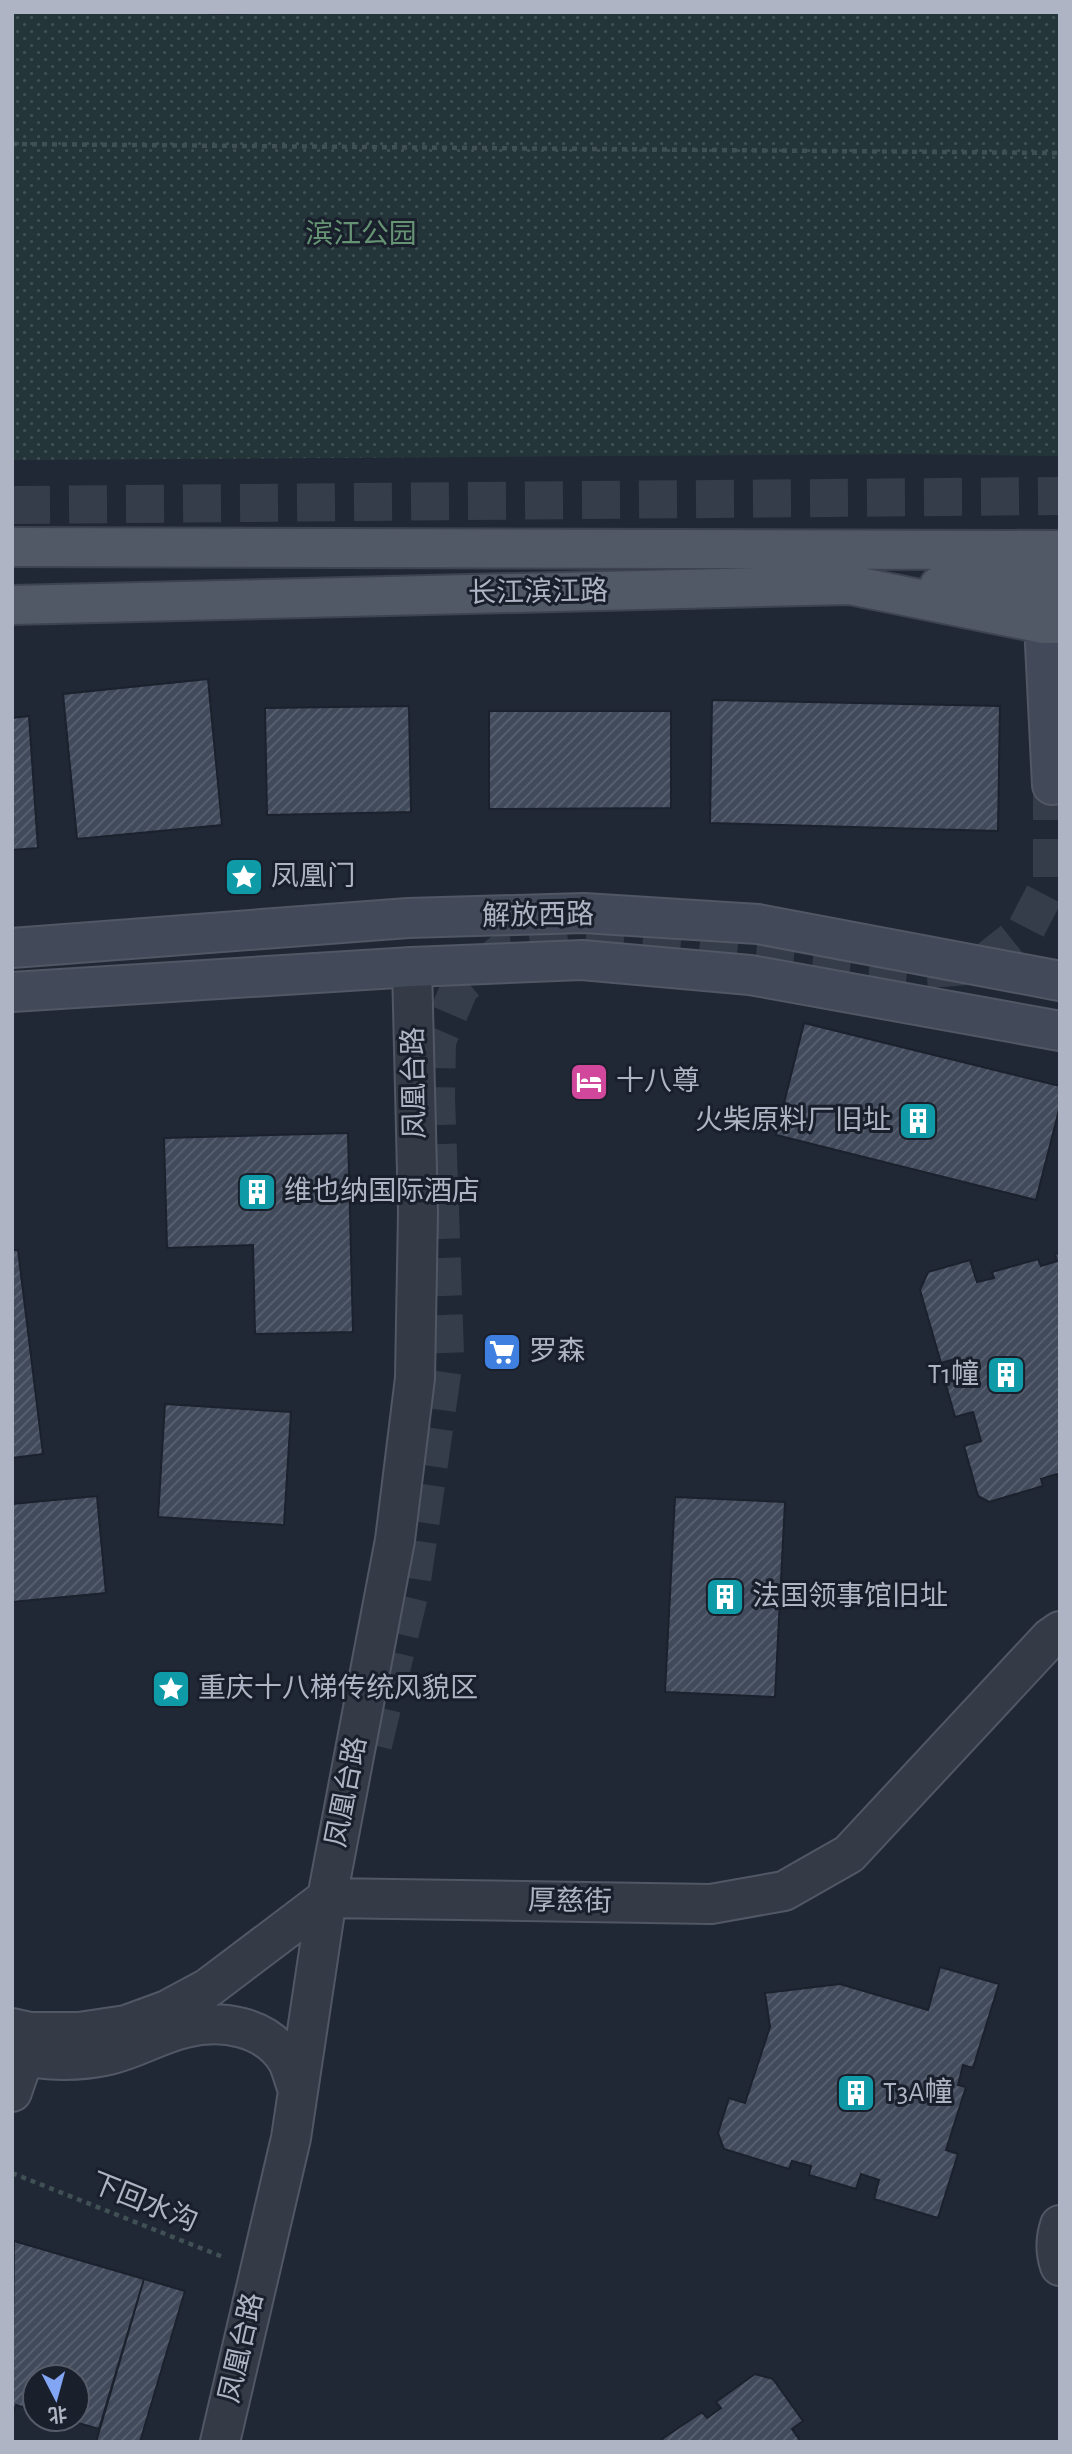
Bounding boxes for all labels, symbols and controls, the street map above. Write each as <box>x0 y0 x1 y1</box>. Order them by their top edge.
park label: 滨江公园 <box>305 219 417 249</box>
street label: 长江滨江路 <box>468 576 608 608</box>
place icon: 凤凰门 <box>223 856 265 898</box>
place label: 凤凰门 <box>271 861 355 891</box>
street label: 解放西路 <box>482 899 594 931</box>
street label: 凤凰台路 <box>398 1027 430 1139</box>
hotel icon: 十八尊 <box>568 1061 610 1103</box>
place label: 十八尊 <box>616 1066 700 1096</box>
building icon: 火柴原料厂旧址 <box>897 1100 939 1142</box>
place label: 火柴原料厂旧址 <box>695 1105 891 1135</box>
building icon: 维也纳国际酒店 <box>236 1171 278 1213</box>
place label: 维也纳国际酒店 <box>284 1176 480 1206</box>
supermarket icon: 罗森 <box>481 1331 523 1373</box>
place label: 罗森 <box>529 1336 585 1366</box>
building icon: T1幢 <box>985 1354 1027 1396</box>
place label: T1幢 <box>928 1359 979 1389</box>
building icon: 法国领事馆旧址 <box>704 1576 746 1618</box>
place label: 法国领事馆旧址 <box>752 1581 948 1611</box>
place icon: 重庆十八梯传统风貌区 <box>150 1668 192 1710</box>
place label: 重庆十八梯传统风貌区 <box>198 1673 478 1703</box>
street label: 凤凰台路 <box>321 1734 371 1850</box>
street label: 厚慈街 <box>528 1885 612 1917</box>
building icon: T3A幢 <box>835 2072 877 2114</box>
place label: T3A幢 <box>883 2077 952 2107</box>
street label: 下回水沟 <box>87 2167 202 2237</box>
street label: 凤凰台路 <box>214 2290 268 2406</box>
north arrow <box>21 2363 91 2433</box>
text: 北 <box>47 2403 68 2425</box>

